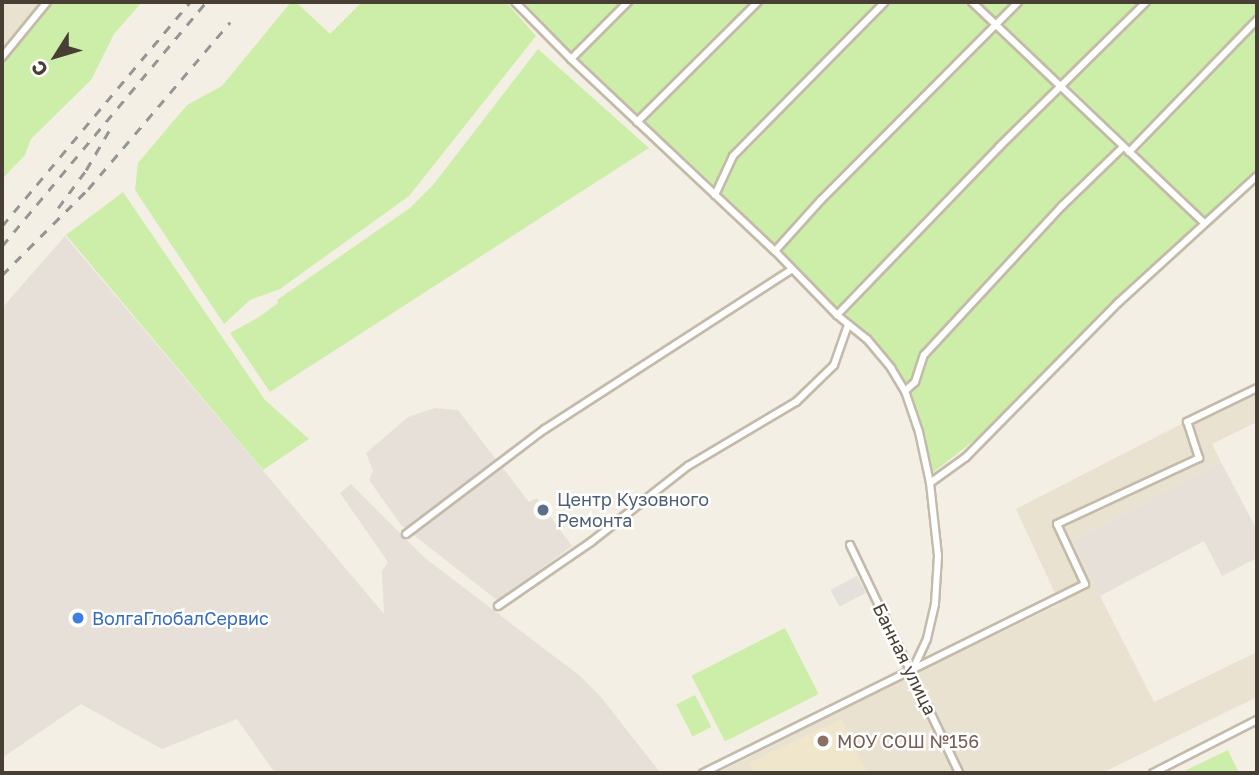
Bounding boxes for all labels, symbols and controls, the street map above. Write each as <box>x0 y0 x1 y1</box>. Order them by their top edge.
north arrow <box>21 21 91 91</box>
text: С <box>26 57 52 81</box>
place label: Центр Кузовного Ремонта <box>557 489 709 532</box>
marker: Центр Кузовного Ремонта <box>535 502 551 518</box>
street label: Банная улица <box>869 600 941 718</box>
place label: ВолгаГлобалСервис <box>92 607 269 629</box>
marker: ВолгаГлобалСервис <box>70 610 86 626</box>
place label: МОУ СОШ №156 <box>837 730 979 752</box>
marker: МОУ СОШ №156 <box>815 733 831 749</box>

